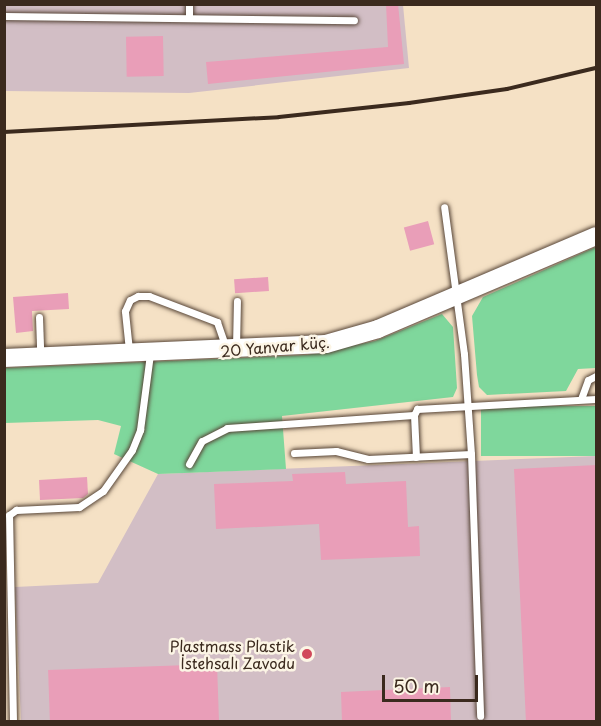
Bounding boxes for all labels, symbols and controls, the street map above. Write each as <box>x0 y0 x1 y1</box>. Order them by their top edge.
street label: 20 Yanvar küç. <box>219 332 331 360</box>
place label: Plastmass Plastik İstehsalı Zavodu <box>169 636 295 671</box>
marker: Plastmass Plastik İstehsalı Zavodu <box>300 647 314 661</box>
scale bar <box>385 663 481 701</box>
text: 50 m <box>393 672 440 699</box>

